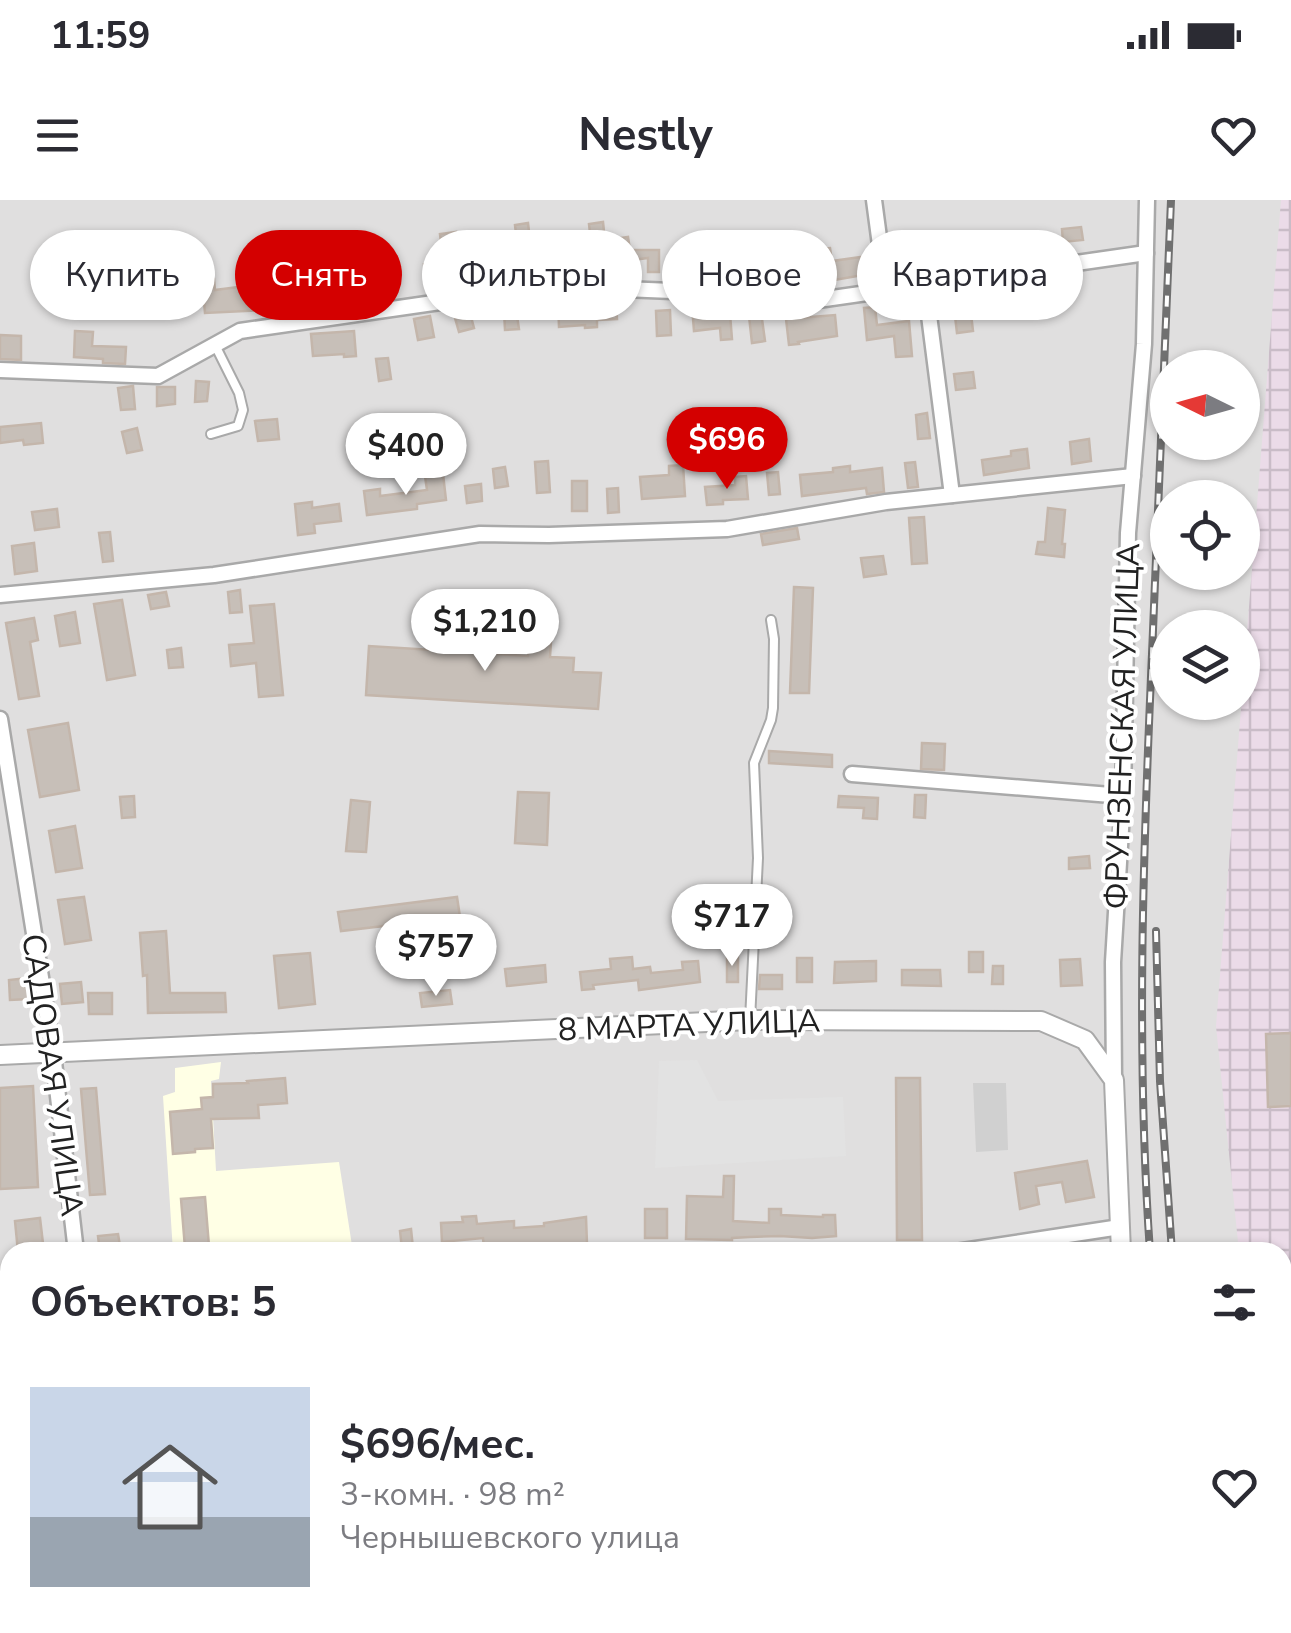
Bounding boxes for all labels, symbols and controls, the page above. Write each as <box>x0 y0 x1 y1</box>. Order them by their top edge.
text: 11:59 <box>50 10 151 61</box>
text: Nestly <box>578 105 713 166</box>
icon: menu <box>30 108 85 163</box>
icon: heart <box>1206 108 1261 163</box>
chip: Купить <box>30 230 215 320</box>
chip: Снять <box>235 230 402 320</box>
chip: Фильтры <box>422 230 642 320</box>
chip: Новое <box>662 230 837 320</box>
chip: Квартира <box>857 230 1083 320</box>
north arrow <box>1150 350 1260 460</box>
map controls <box>1150 350 1260 720</box>
pin: $696 <box>668 407 786 492</box>
pin: $400 <box>347 413 465 498</box>
text: $696 <box>689 418 765 461</box>
text: $400 <box>368 424 444 467</box>
button: locate <box>1150 480 1260 590</box>
street label: ФРУНЗЕНСКАЯ УЛИЦА <box>1095 542 1150 910</box>
pin: $1,210 <box>404 589 566 674</box>
text: $1,210 <box>433 600 537 643</box>
button: layers <box>1150 610 1260 720</box>
pin: $717 <box>673 884 791 969</box>
text: $717 <box>694 895 770 938</box>
pin: $757 <box>377 914 495 999</box>
text: $757 <box>398 925 474 968</box>
street label: САДОВАЯ УЛИЦА <box>11 931 94 1219</box>
street label: 8 МАРТА УЛИЦА <box>557 999 821 1052</box>
text: Объектов: 5 <box>30 1274 276 1331</box>
icon: filters <box>1207 1275 1262 1330</box>
text: $696/мес. <box>340 1416 535 1473</box>
icon: home <box>110 1427 230 1547</box>
icon: heart <box>1207 1460 1262 1515</box>
text: 3-комн. · 98 m² <box>340 1473 565 1516</box>
text: Чернышевского улица <box>340 1516 680 1559</box>

